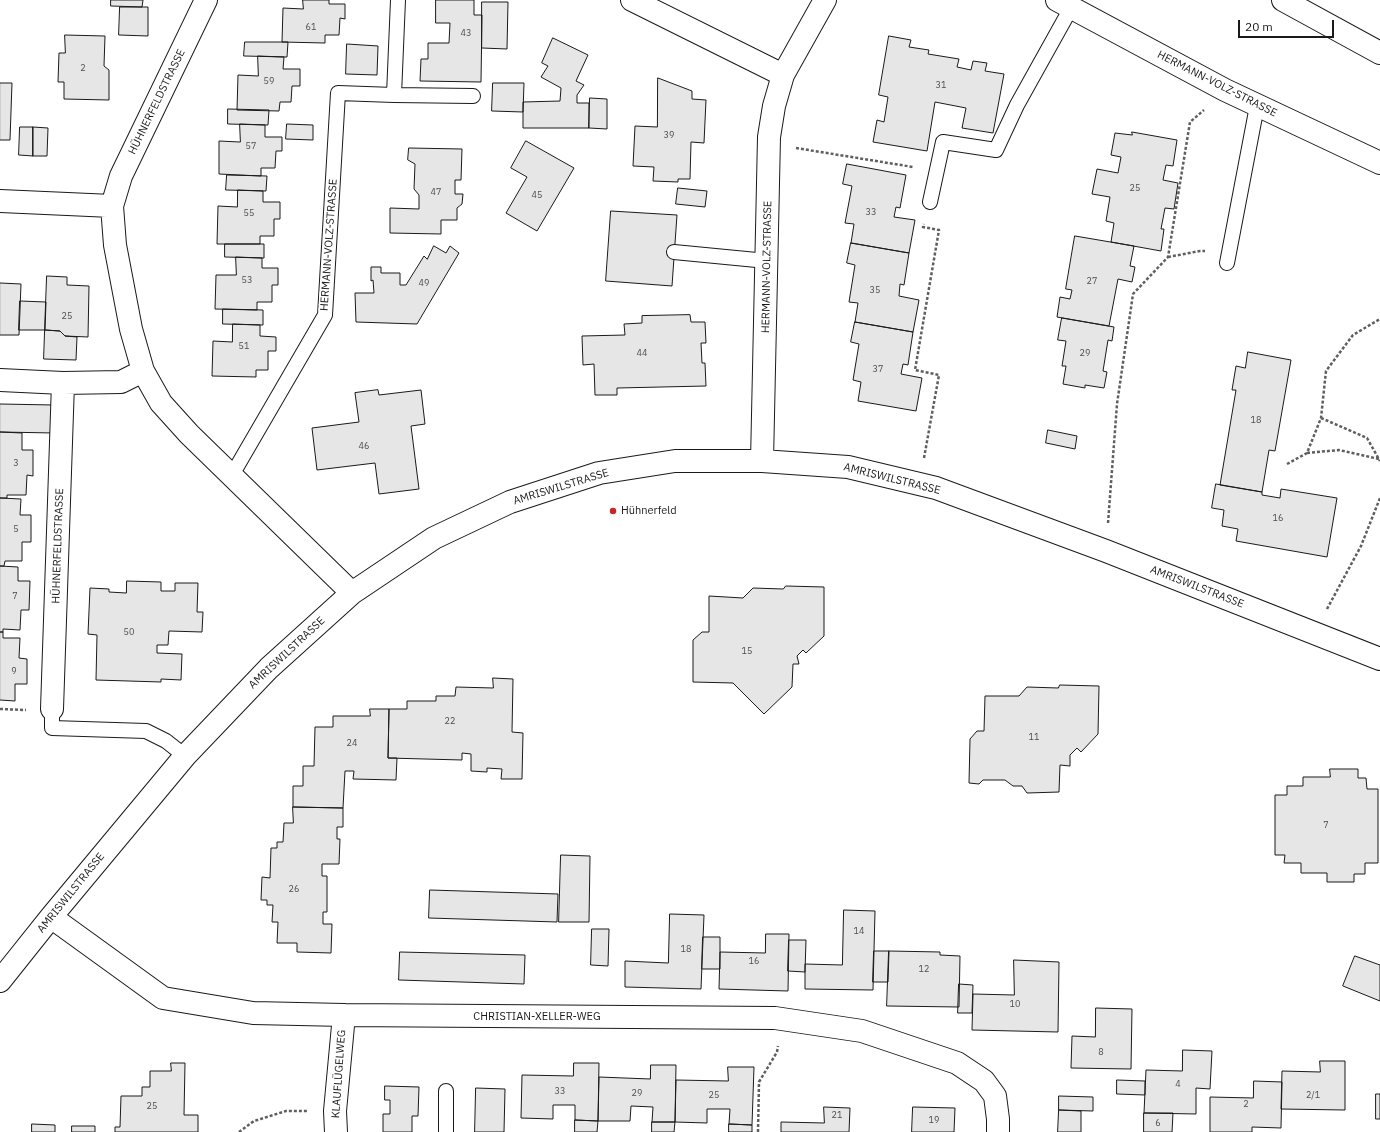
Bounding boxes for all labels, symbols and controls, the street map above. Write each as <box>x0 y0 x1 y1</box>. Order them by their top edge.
scale bar <box>1240 12 1336 38</box>
text: 20 m <box>1245 19 1273 34</box>
house number: 61 <box>306 22 316 32</box>
house number: 43 <box>461 28 471 38</box>
street label: HÜHNERFELDSTRASSE <box>126 47 188 157</box>
street label: HERMANN-VOLZ-STRASSE <box>1155 48 1279 120</box>
house number: 2 <box>80 63 86 73</box>
house number: 59 <box>264 76 274 86</box>
house number: 31 <box>936 80 946 90</box>
house number: 39 <box>664 130 674 140</box>
house number: 57 <box>246 141 256 151</box>
street label: HERMANN-VOLZ-STRASSE <box>318 178 340 312</box>
house number: 25 <box>1130 183 1140 193</box>
house number: 47 <box>431 187 441 197</box>
house number: 45 <box>532 190 542 200</box>
street label: HERMANN-VOLZ-STRASSE <box>759 201 775 333</box>
house number: 33 <box>866 207 876 217</box>
house number: 55 <box>244 208 254 218</box>
house number: 53 <box>242 275 252 285</box>
house number: 27 <box>1087 276 1097 286</box>
house number: 49 <box>419 278 429 288</box>
house number: 35 <box>870 285 880 295</box>
house number: 25 <box>62 311 72 321</box>
house number: 51 <box>239 341 249 351</box>
house number: 44 <box>637 348 647 358</box>
house number: 29 <box>1080 348 1090 358</box>
house number: 37 <box>873 364 883 374</box>
house number: 18 <box>1251 415 1261 425</box>
house number: 46 <box>359 441 369 451</box>
house number: 3 <box>13 458 19 468</box>
street label: AMRISWILSTRASSE <box>842 461 942 497</box>
street label: AMRISWILSTRASSE <box>512 466 610 508</box>
street label: HÜHNERFELDSTRASSE <box>49 488 67 604</box>
place label: Hühnerfeld <box>621 504 677 518</box>
marker: Hühnerfeld <box>608 506 618 516</box>
house number: 16 <box>1273 513 1283 523</box>
house number: 5 <box>13 524 19 534</box>
street label: AMRISWILSTRASSE <box>1148 563 1246 611</box>
house number: 7 <box>12 591 18 601</box>
street label: AMRISWILSTRASSE <box>246 614 328 692</box>
house number: 50 <box>124 627 134 637</box>
house number: 15 <box>742 646 752 656</box>
house number: 9 <box>11 666 17 676</box>
house number: 22 <box>445 716 455 726</box>
house number: 11 <box>1029 732 1039 742</box>
house number: 24 <box>347 738 357 748</box>
house number: 7 <box>1323 820 1329 830</box>
street label: AMRISWILSTRASSE <box>35 850 107 936</box>
house number: 26 <box>289 884 299 894</box>
house number: 14 <box>854 926 864 936</box>
house number: 18 <box>681 944 691 954</box>
house number: 16 <box>749 956 759 966</box>
house number: 12 <box>919 964 929 974</box>
house number: 10 <box>1010 999 1020 1009</box>
street label: CHRISTIAN-XELLER-WEG <box>473 1010 601 1024</box>
street label: KLAUFLÜGELWEG <box>329 1029 349 1119</box>
house number: 8 <box>1098 1047 1104 1057</box>
house number: 4 <box>1175 1079 1181 1089</box>
house number: 33 <box>555 1086 565 1096</box>
house number: 29 <box>632 1088 642 1098</box>
house number: 25 <box>709 1090 719 1100</box>
house number: 2/1 <box>1306 1090 1320 1100</box>
house number: 2 <box>1243 1099 1249 1109</box>
house number: 25 <box>147 1101 157 1111</box>
house number: 21 <box>832 1110 842 1120</box>
house number: 19 <box>929 1115 939 1125</box>
house number: 6 <box>1155 1118 1161 1128</box>

